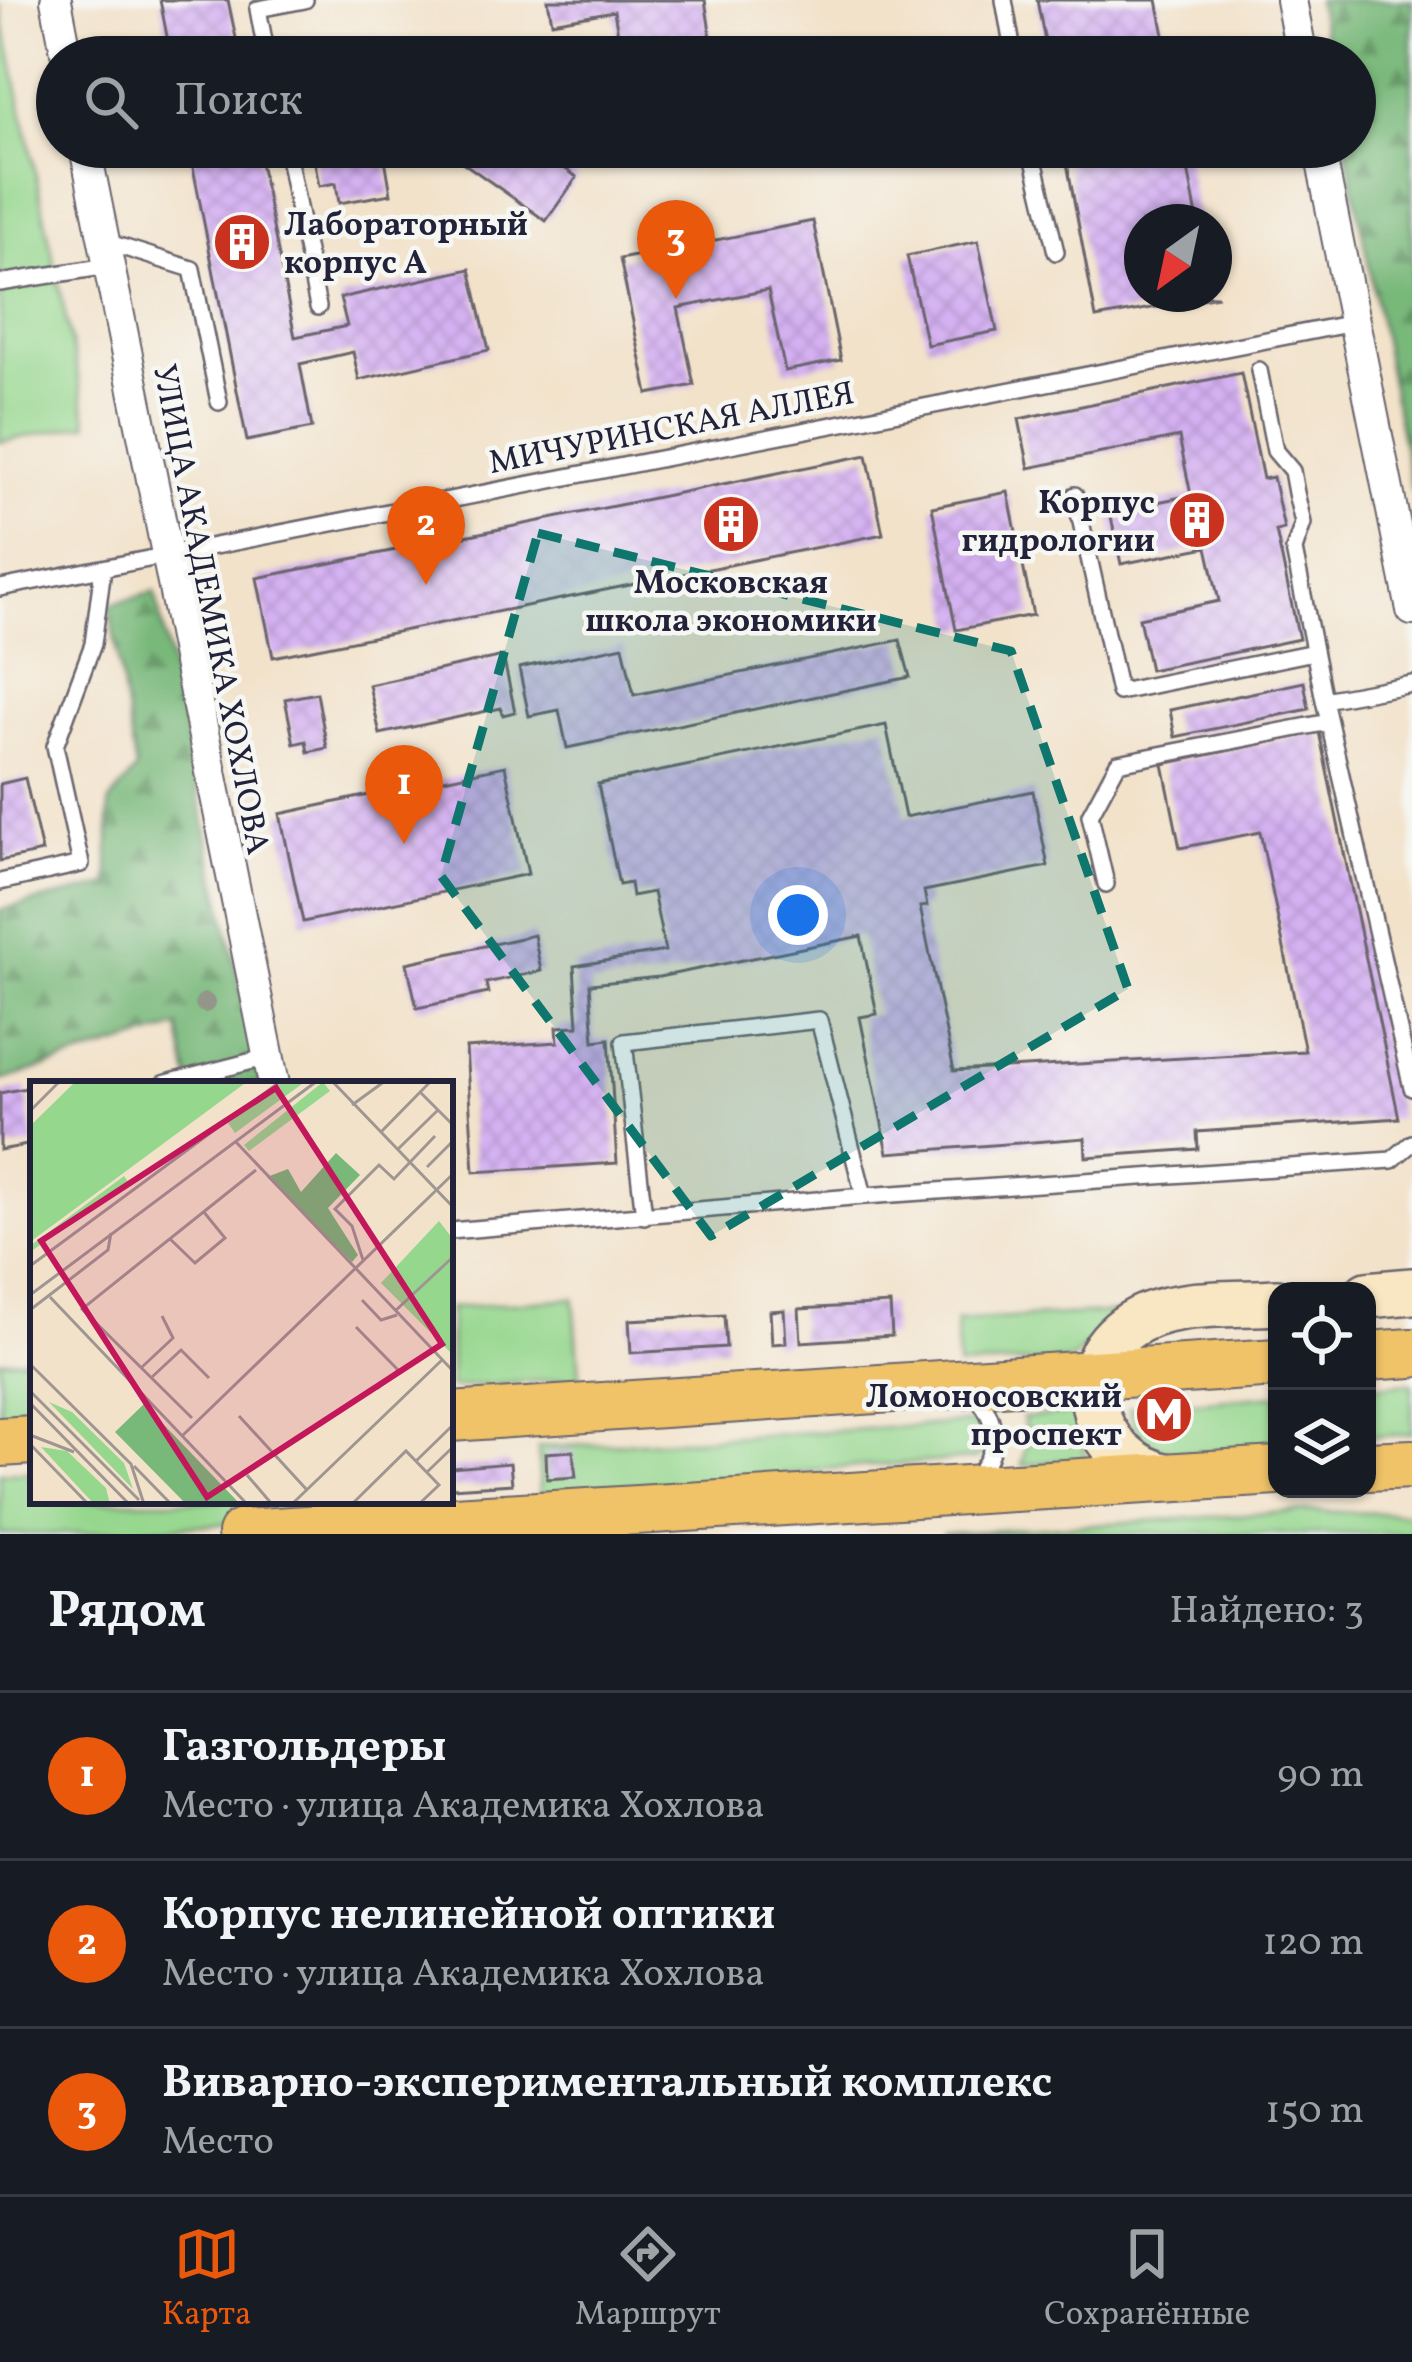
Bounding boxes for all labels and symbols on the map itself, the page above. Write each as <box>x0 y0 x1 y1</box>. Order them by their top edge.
pin: 3 <box>637 200 715 299</box>
place label: Лабораторный корпус А <box>284 204 528 288</box>
north arrow <box>1124 204 1232 312</box>
building icon: Лабораторный корпус А <box>211 211 273 273</box>
street label: УЛИЦА АКАДЕМИКА ХОХЛОВА <box>139 361 279 859</box>
street label: МИЧУРИНСКАЯ АЛЛЕЯ <box>485 372 859 488</box>
place label: Корпус гидрологии <box>961 482 1155 566</box>
pin: 2 <box>387 486 465 585</box>
building icon: Корпус гидрологии <box>1166 489 1228 551</box>
building icon: Московская школа экономики <box>700 493 762 555</box>
place label: Московская школа экономики <box>585 562 877 646</box>
pin: 1 <box>365 745 443 844</box>
your location <box>768 885 828 945</box>
inset map <box>30 1081 453 1504</box>
place label: Ломоносовский проспект <box>866 1376 1122 1460</box>
metro station icon: Ломоносовский проспект <box>1133 1383 1195 1445</box>

